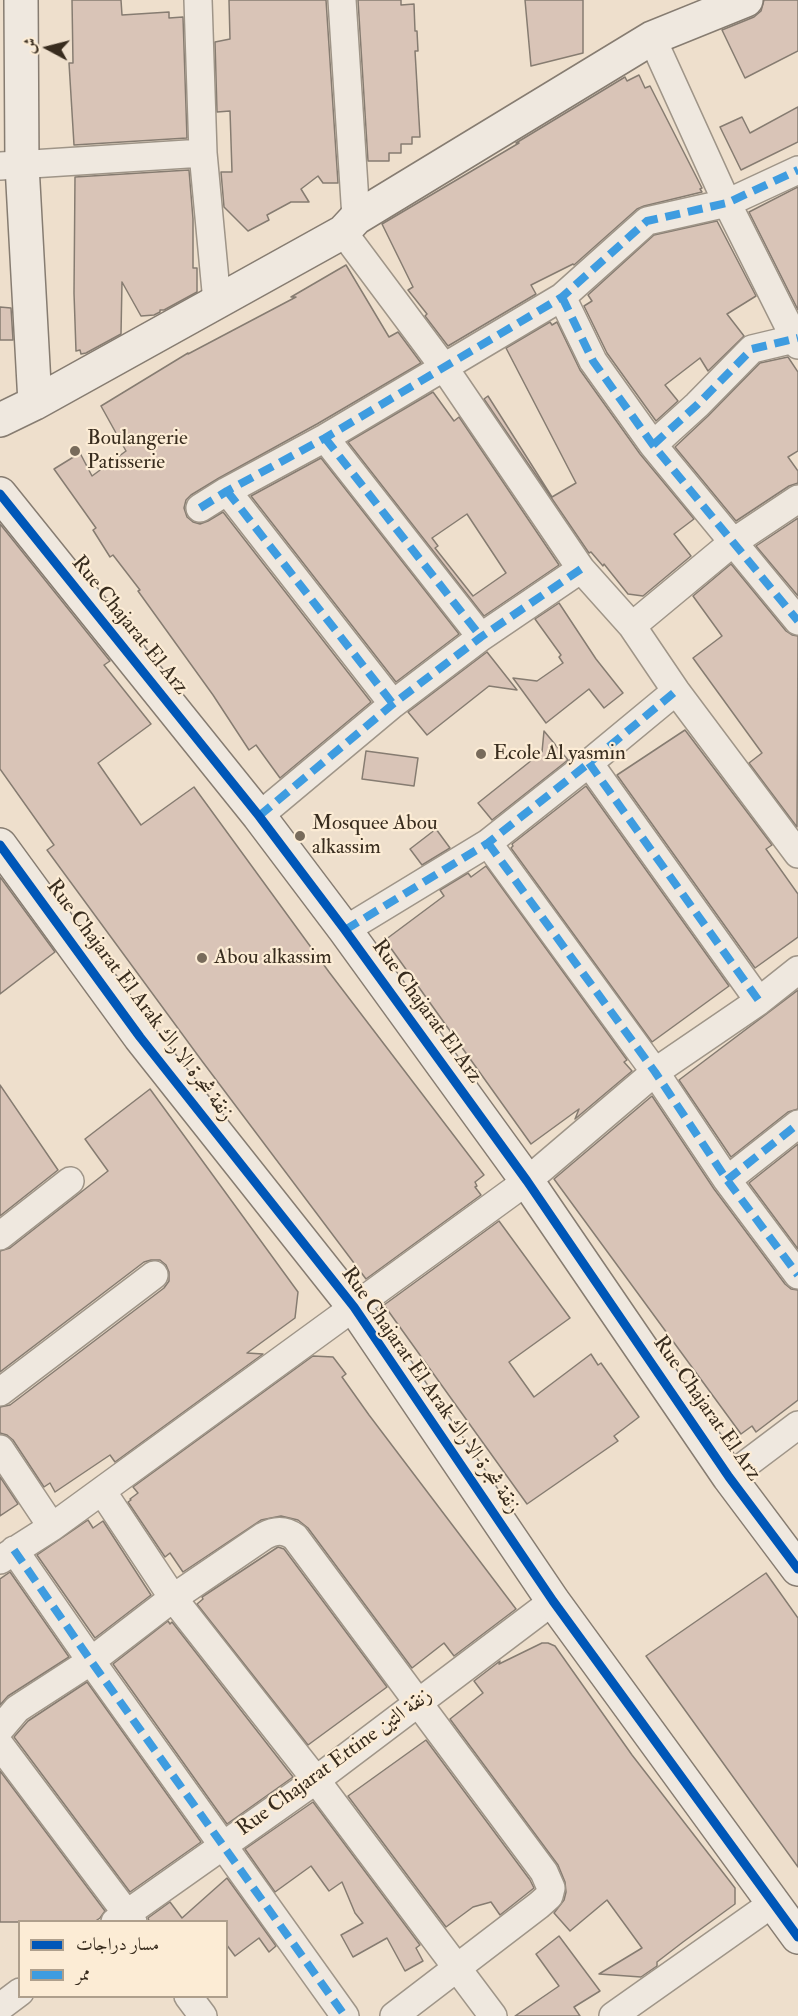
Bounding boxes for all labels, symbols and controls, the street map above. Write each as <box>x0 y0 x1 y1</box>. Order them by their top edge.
north arrow <box>18 18 78 78</box>
text: ش <box>19 37 41 55</box>
place label: Boulangerie Patisserie <box>87 426 188 476</box>
marker: Boulangerie Patisserie <box>68 444 82 458</box>
street label: Rue Chajarat El Arz <box>65 551 193 701</box>
place label: Ecole Al yasmin <box>493 741 626 767</box>
marker: Ecole Al yasmin <box>474 747 488 761</box>
place label: Mosquee Abou alkassim <box>312 811 438 861</box>
marker: Mosquee Abou alkassim <box>293 829 307 843</box>
street label: Rue Chajarat El Arak زنقة شجرة الاراك <box>40 875 238 1127</box>
street label: Rue Chajarat El Arz <box>365 935 487 1089</box>
place label: Abou alkassim <box>214 945 332 971</box>
marker: Abou alkassim <box>195 951 209 965</box>
street label: Rue Chajarat El Arak زنقة شجرة الاراك <box>335 1263 525 1519</box>
street label: Rue Chajarat El Arz <box>647 1332 765 1486</box>
street label: Rue Chajarat Ettine زنقة التين <box>232 1684 438 1842</box>
legend <box>18 1920 228 1998</box>
text: مسار دراجات <box>76 1933 159 1956</box>
text: ممر <box>76 1963 90 1986</box>

